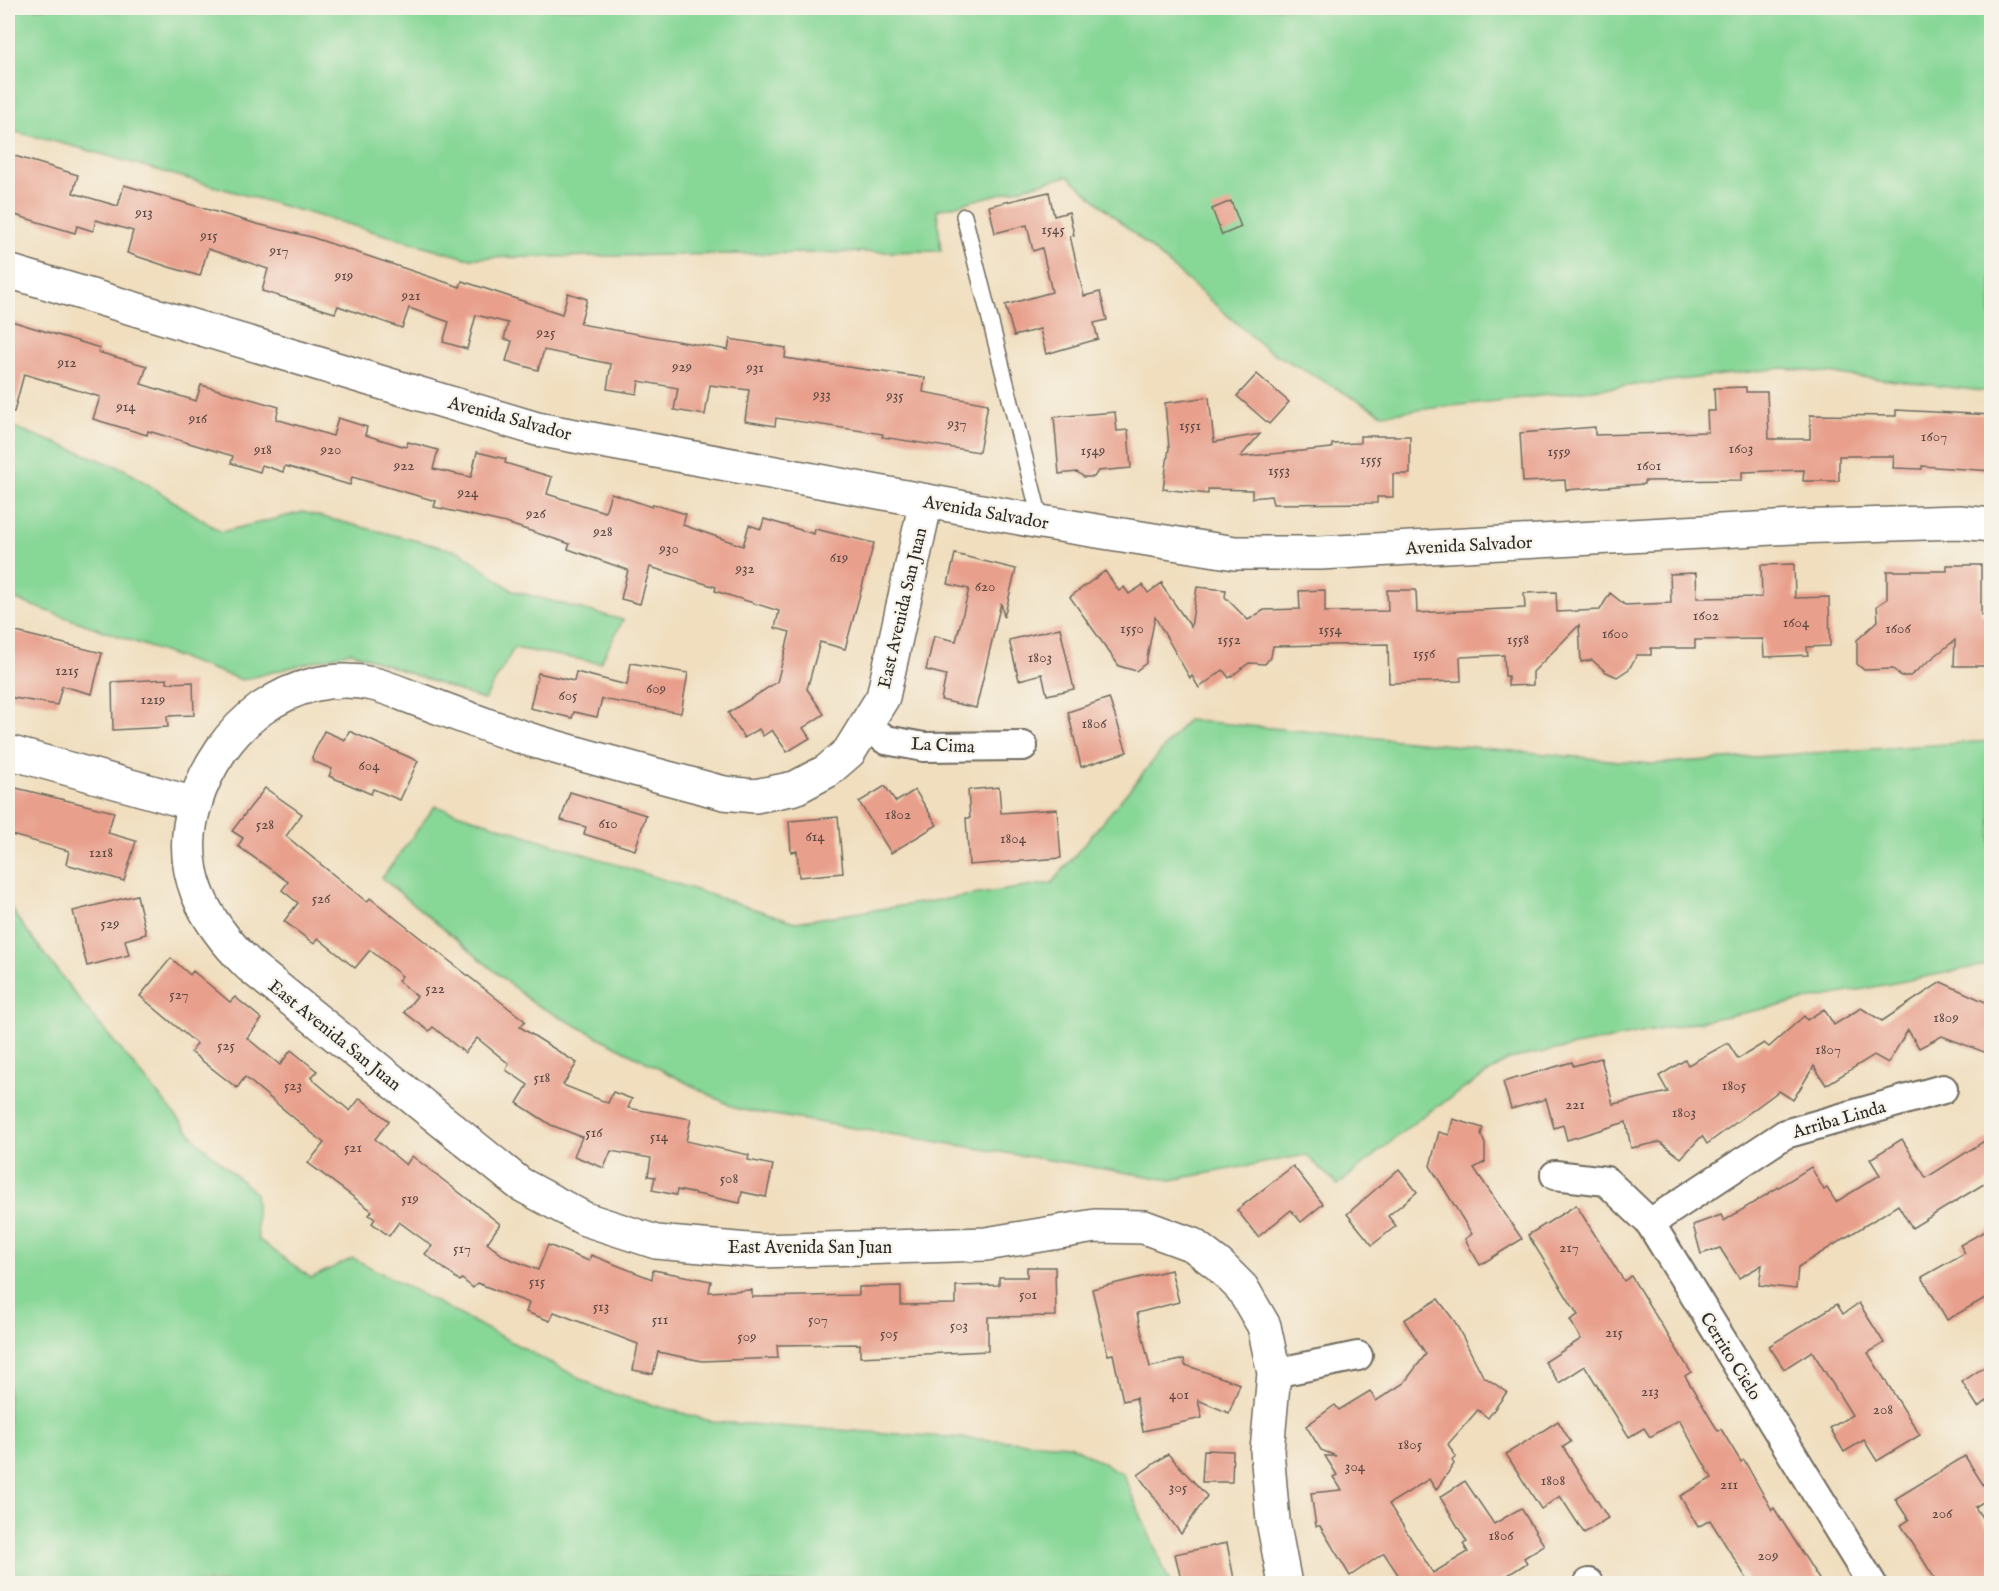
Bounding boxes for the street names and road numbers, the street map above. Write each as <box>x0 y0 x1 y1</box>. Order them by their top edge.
street label: Avenida Salvador <box>444 392 574 447</box>
street label: Avenida Salvador <box>920 491 1051 536</box>
street label: East Avenida San Juan <box>874 525 933 691</box>
street label: Avenida Salvador <box>1404 532 1533 561</box>
street label: La Cima <box>910 733 976 760</box>
street label: East Avenida San Juan <box>263 976 405 1097</box>
street label: Arriba Linda <box>1789 1096 1889 1145</box>
street label: East Avenida San Juan <box>728 1237 893 1260</box>
street label: Cerrito Cielo <box>1694 1309 1766 1405</box>

